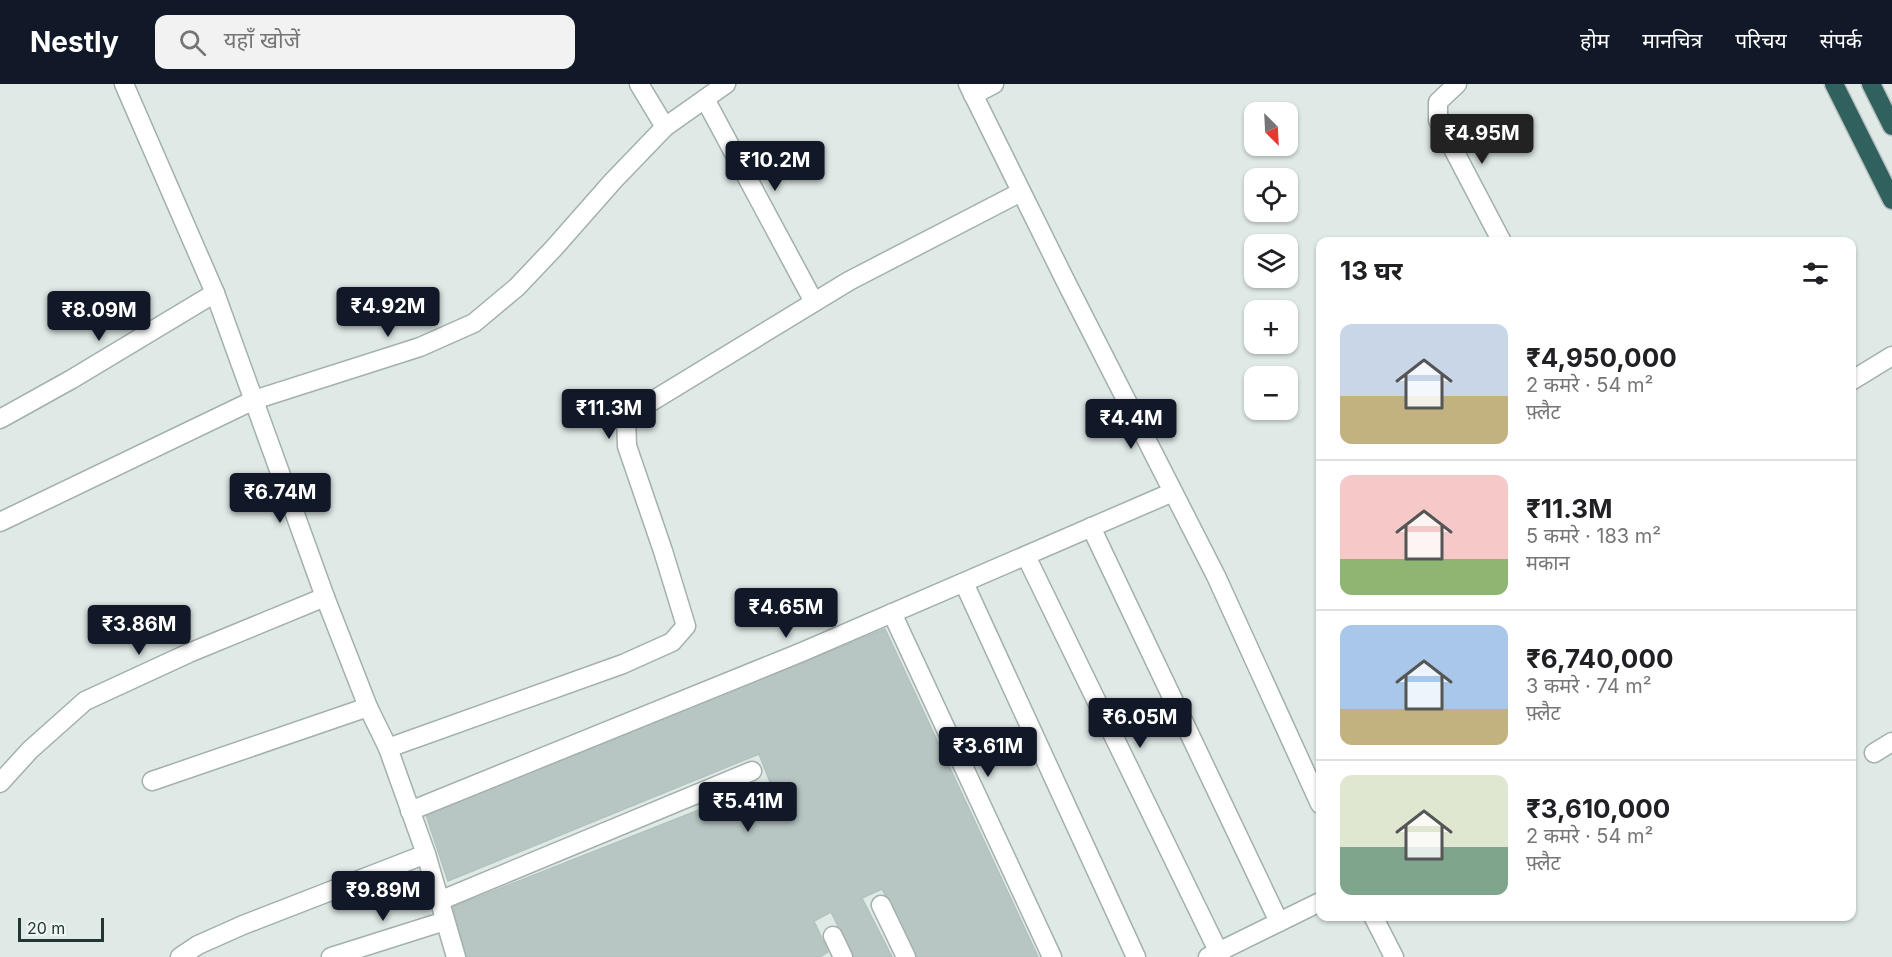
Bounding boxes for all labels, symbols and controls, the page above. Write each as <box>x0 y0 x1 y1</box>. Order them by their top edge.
search box <box>155 15 575 69</box>
text: Nestly <box>30 25 119 59</box>
icon: search <box>176 26 209 59</box>
text: यहाँ खोजें <box>224 27 300 53</box>
text: होम <box>1580 28 1609 53</box>
text: मानचित्र <box>1642 28 1702 53</box>
text: परिचय <box>1735 28 1787 53</box>
text: संपर्क <box>1820 28 1862 53</box>
north arrow <box>1244 102 1298 156</box>
map controls <box>1244 102 1298 420</box>
pin: ₹4.95M <box>1433 114 1531 165</box>
text: ₹4.95M <box>1444 121 1520 145</box>
pin: ₹10.2M <box>726 141 824 192</box>
text: ₹10.2M <box>740 148 810 172</box>
button: locate <box>1244 168 1298 222</box>
button: layers <box>1244 234 1298 288</box>
text: 13 घर <box>1340 255 1402 286</box>
icon: filters <box>1799 257 1832 290</box>
pin: ₹4.92M <box>339 287 437 338</box>
pin: ₹8.09M <box>50 291 148 342</box>
text: ₹4.92M <box>351 294 425 318</box>
text: ₹8.09M <box>61 298 137 322</box>
button: + <box>1244 300 1298 354</box>
text: ₹4,950,000 <box>1526 342 1677 373</box>
icon: home <box>1388 348 1460 420</box>
button: − <box>1244 366 1298 420</box>
text: 2 कमरे · 54 m² <box>1526 373 1653 397</box>
pin: ₹11.3M <box>560 389 658 440</box>
text: ₹11.3M <box>576 396 642 420</box>
pin: ₹4.4M <box>1089 399 1173 450</box>
text: फ़्लैट <box>1526 400 1561 424</box>
text: ₹4.4M <box>1099 406 1163 430</box>
pin: ₹6.74M <box>231 473 329 524</box>
text: ₹6.74M <box>244 480 316 504</box>
text: ₹11.3M <box>1526 493 1612 524</box>
icon: home <box>1388 499 1460 571</box>
text: 5 कमरे · 183 m² <box>1526 524 1661 548</box>
text: मकान <box>1526 551 1570 575</box>
pin: ₹4.65M <box>737 588 835 639</box>
text: ₹4.65M <box>749 595 823 619</box>
pin: ₹3.86M <box>90 605 188 656</box>
text: ₹3.86M <box>102 612 176 636</box>
text: ₹6,740,000 <box>1526 643 1673 674</box>
icon: home <box>1388 649 1460 721</box>
text: 3 कमरे · 74 m² <box>1526 674 1652 698</box>
pin: ₹6.05M <box>1091 698 1189 749</box>
text: फ़्लैट <box>1526 701 1561 725</box>
text: ₹6.05M <box>1103 705 1177 729</box>
pin: ₹3.61M <box>939 727 1037 778</box>
text: ₹3.61M <box>953 734 1023 758</box>
pin: ₹5.41M <box>699 782 797 833</box>
text: ₹5.41M <box>713 789 783 813</box>
text: ₹3,610,000 <box>1526 793 1670 824</box>
icon: home <box>1388 799 1460 871</box>
text: 2 कमरे · 54 m² <box>1526 824 1653 848</box>
text: फ़्लैट <box>1526 851 1561 875</box>
pin: ₹9.89M <box>334 871 432 922</box>
text: ₹9.89M <box>346 878 420 902</box>
scale bar <box>18 915 104 942</box>
text: 20 m <box>27 918 65 938</box>

